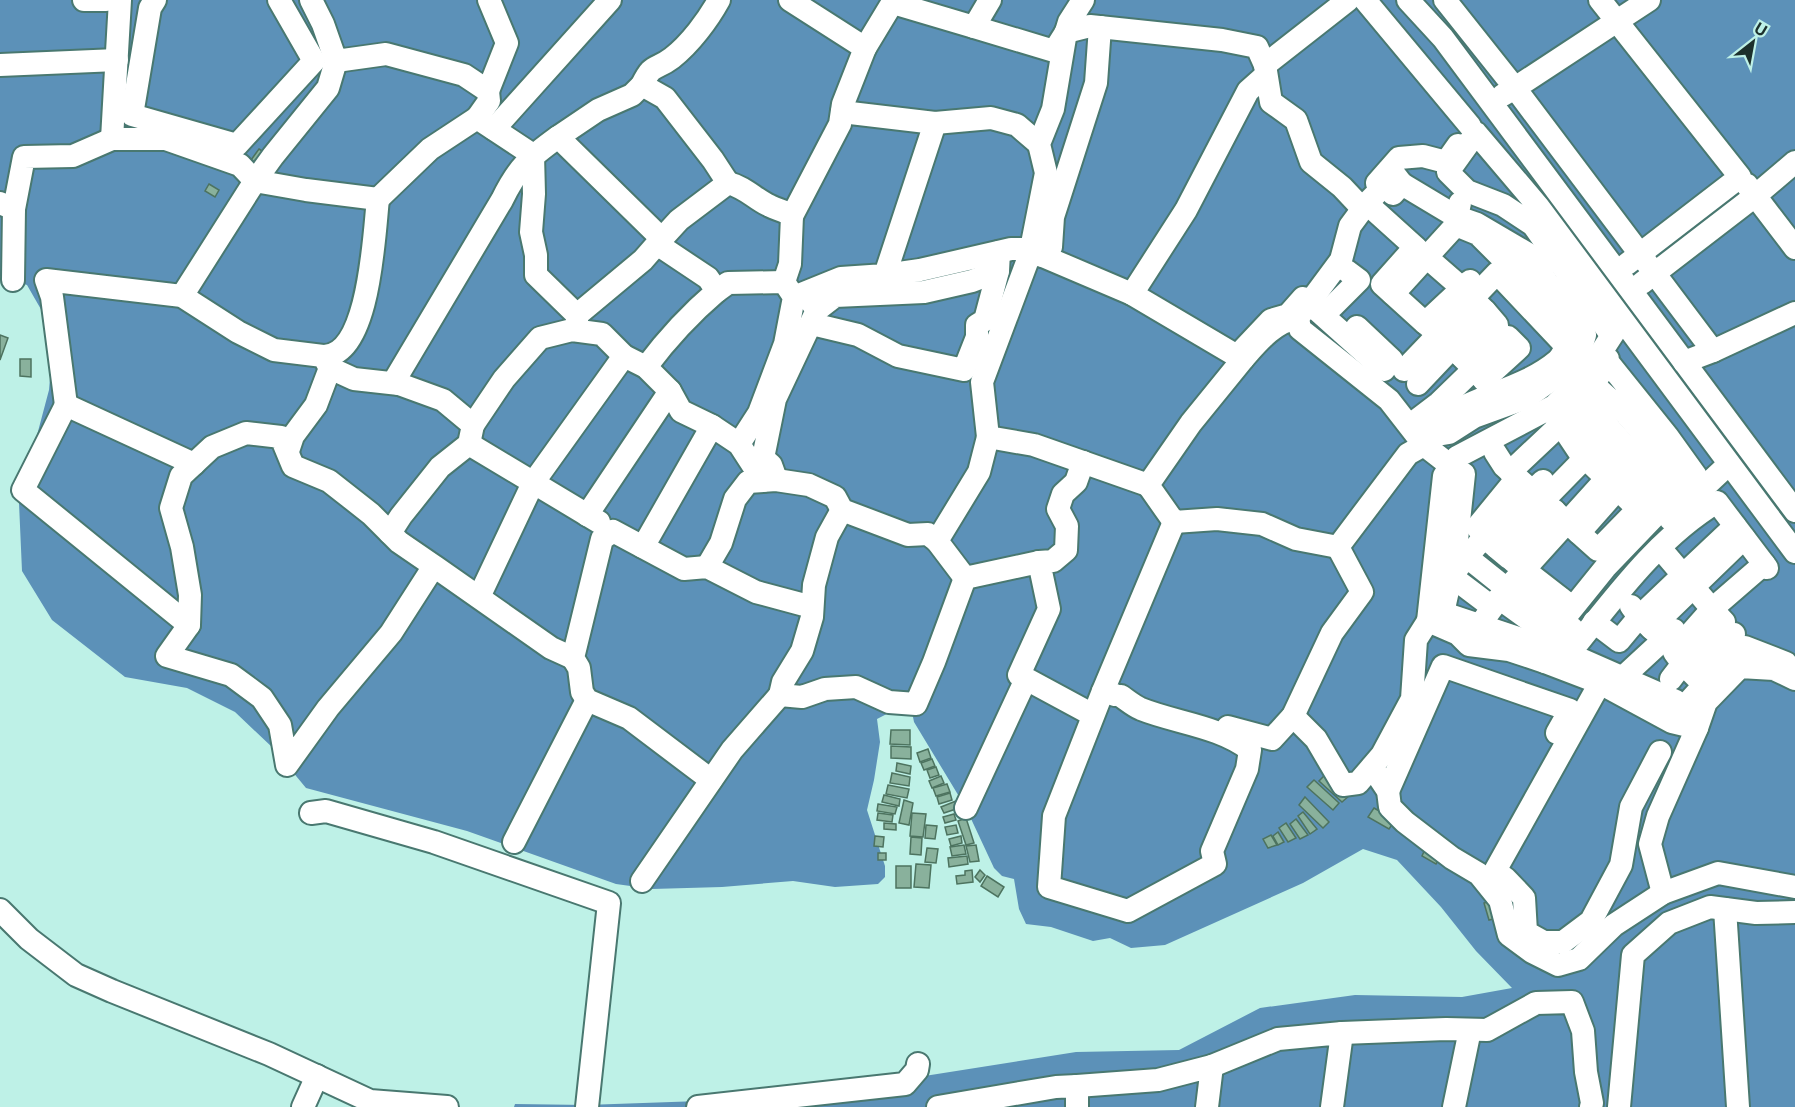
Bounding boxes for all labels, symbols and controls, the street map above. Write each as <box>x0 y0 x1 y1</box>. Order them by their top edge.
north arrow <box>1723 12 1783 72</box>
text: U <box>1751 18 1770 41</box>

